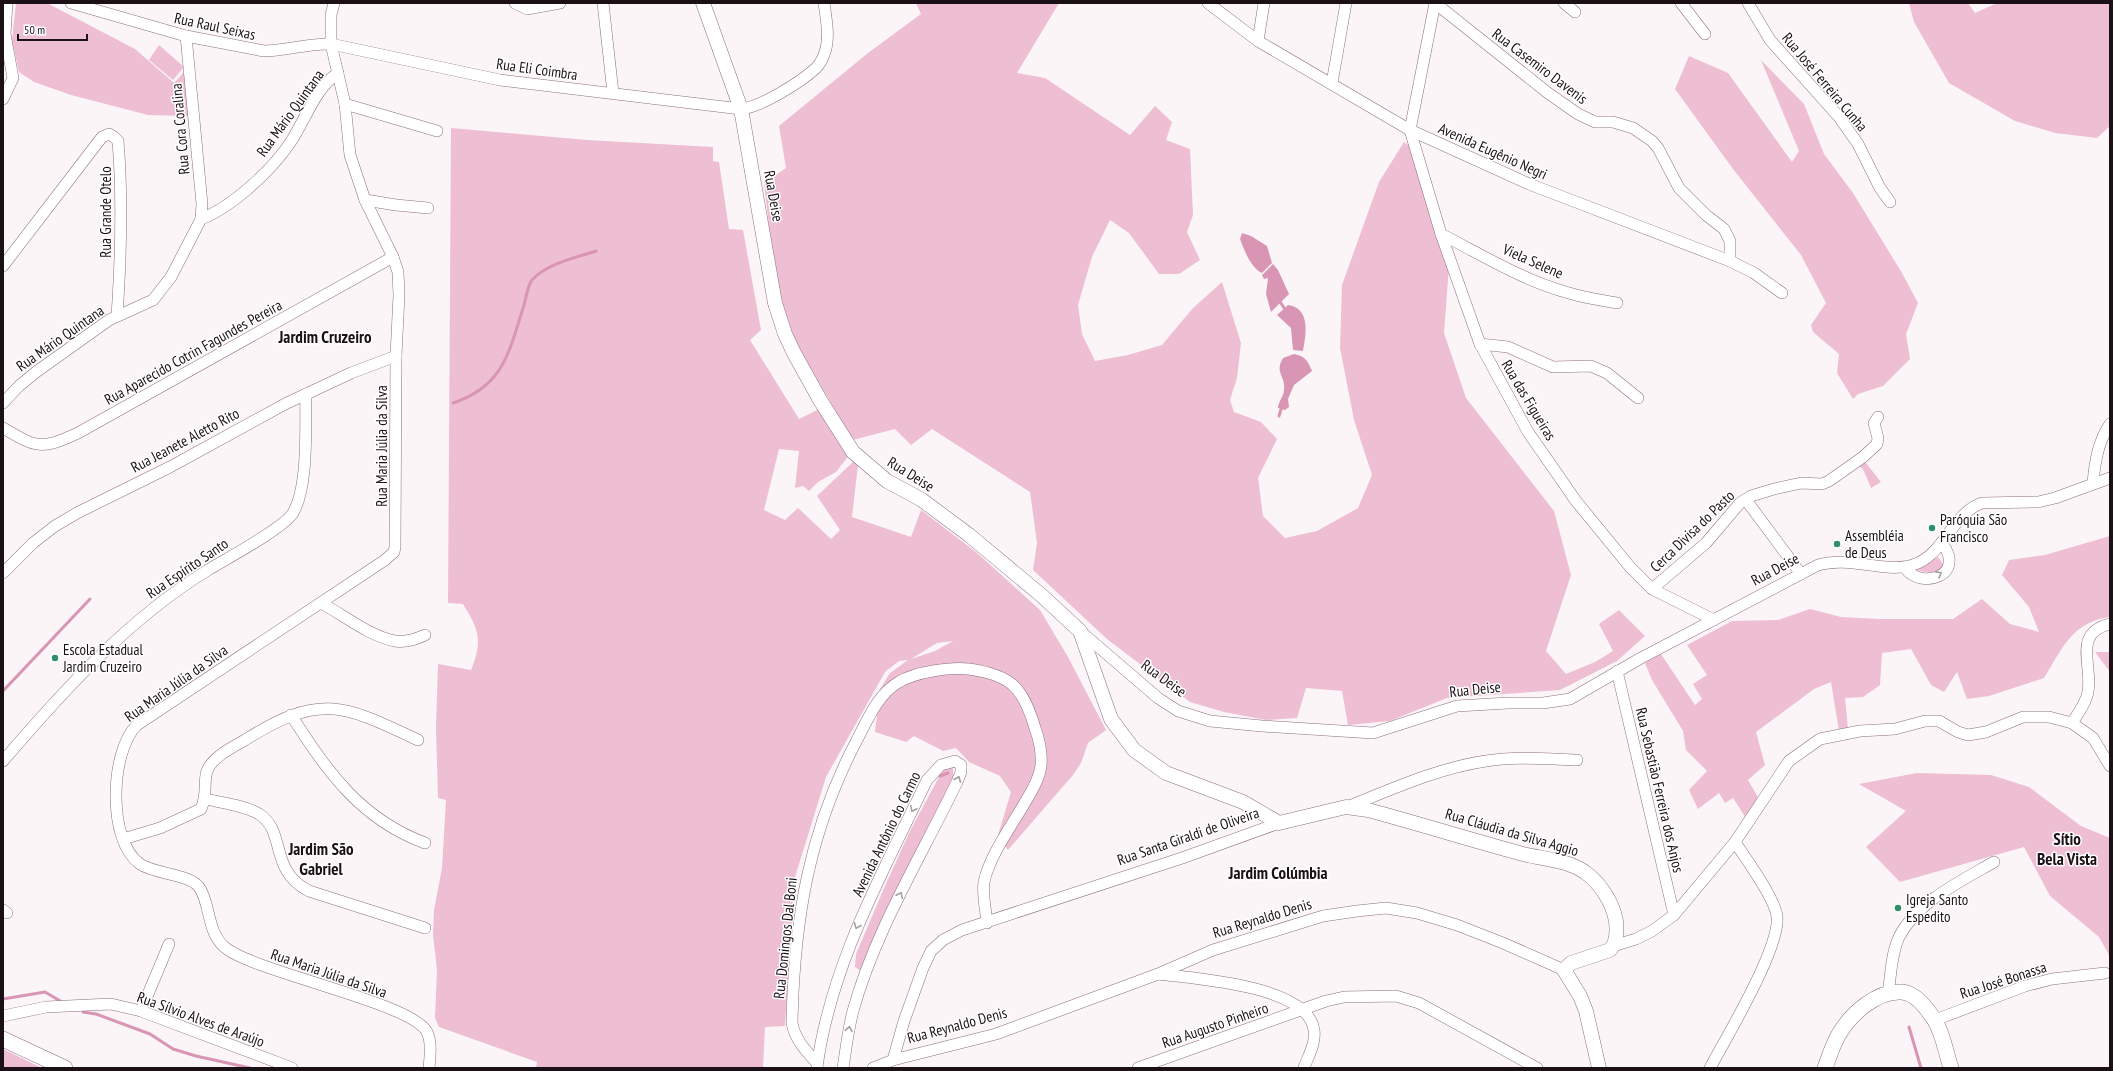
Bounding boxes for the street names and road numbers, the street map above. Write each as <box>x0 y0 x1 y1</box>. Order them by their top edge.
street label: Rua Raul Seixas <box>173 8 257 44</box>
street label: Rua Casemiro Davenis <box>1489 24 1591 108</box>
street label: Rua José Ferreira Cunha <box>1778 29 1872 135</box>
street label: Rua Eli Coimbra <box>495 54 579 84</box>
street label: Rua Mário Quintana <box>252 66 328 160</box>
street label: Rua Cora Coralina <box>167 83 193 175</box>
street label: Avenida Eugênio Negri <box>1436 118 1550 184</box>
street label: Rua Grande Otelo <box>96 166 115 258</box>
street label: Rua Deise <box>760 169 788 223</box>
street label: Viela Selene <box>1499 239 1566 283</box>
street label: Rua Aparecido Cotrin Fagundes Pereira <box>101 295 285 409</box>
street label: Rua Mário Quintana <box>12 301 108 375</box>
street label: Rua das Figueiras <box>1497 356 1561 444</box>
street label: Rua Maria Júlia da Silva <box>372 385 391 507</box>
street label: Rua Jeanete Aletto Rito <box>128 403 242 477</box>
street label: Rua Deise <box>884 452 938 496</box>
street label: Cerca Divisa do Pasto <box>1646 486 1738 576</box>
street label: Rua Espírito Santo <box>142 534 232 602</box>
street label: Rua Deise <box>1748 549 1802 589</box>
street label: Rua Maria Júlia da Silva <box>121 640 231 726</box>
street label: Rua Deise <box>1138 655 1190 701</box>
street label: Rua Deise <box>1448 677 1502 701</box>
street label: Rua Sebastião Ferreira dos Anjos <box>1632 706 1688 874</box>
street label: Avenida Antônio do Carmo <box>848 768 924 900</box>
street label: Rua Santa Giraldi de Oliveira <box>1115 803 1261 869</box>
street label: Rua Cláudia da Silva Aggio <box>1443 804 1581 860</box>
street label: Rua Domingos Dal Boni <box>769 876 801 1000</box>
street label: Rua Reynaldo Denis <box>1210 894 1314 942</box>
street label: Rua Maria Júlia da Silva <box>268 944 390 1002</box>
street label: Rua José Bonassa <box>1957 957 2049 1003</box>
street label: Rua Sílvio Alves de Araújo <box>135 987 267 1051</box>
street label: Rua Augusto Pinheiro <box>1159 998 1271 1052</box>
street label: Rua Reynaldo Denis <box>905 1003 1009 1047</box>

